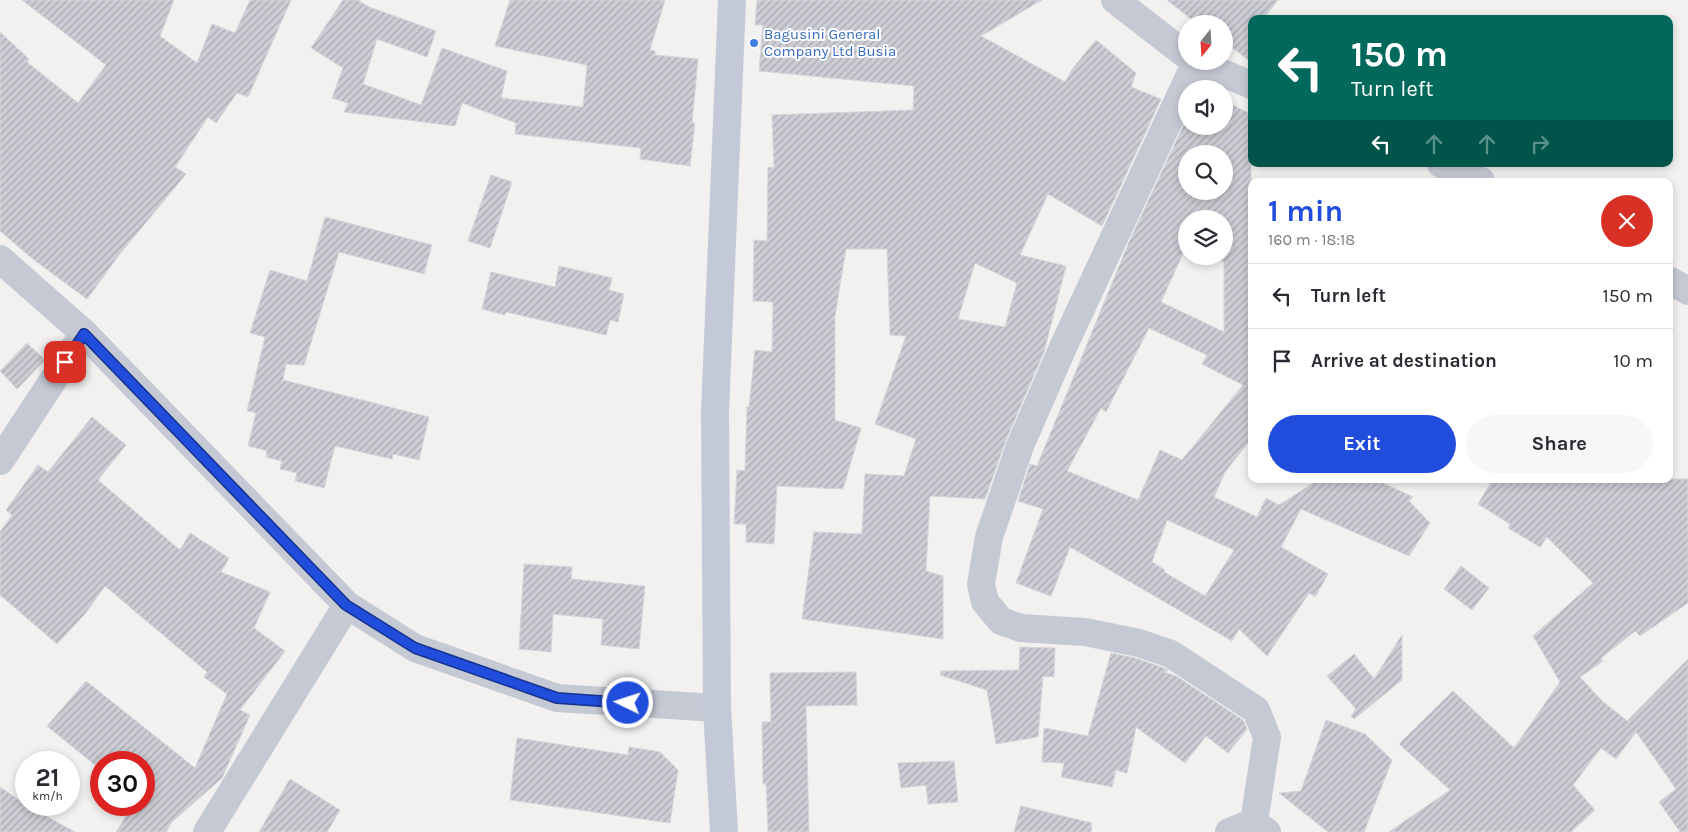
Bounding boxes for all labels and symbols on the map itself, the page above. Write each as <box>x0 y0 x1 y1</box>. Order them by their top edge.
north arrow <box>1178 15 1232 70</box>
place label: Bagusini General Company Ltd Busia <box>764 25 896 60</box>
marker: Bagusini General Company Ltd Busia <box>748 37 760 49</box>
pin <box>44 341 86 383</box>
position arrow <box>601 676 653 728</box>
speed limit sign: 30 <box>90 751 155 816</box>

